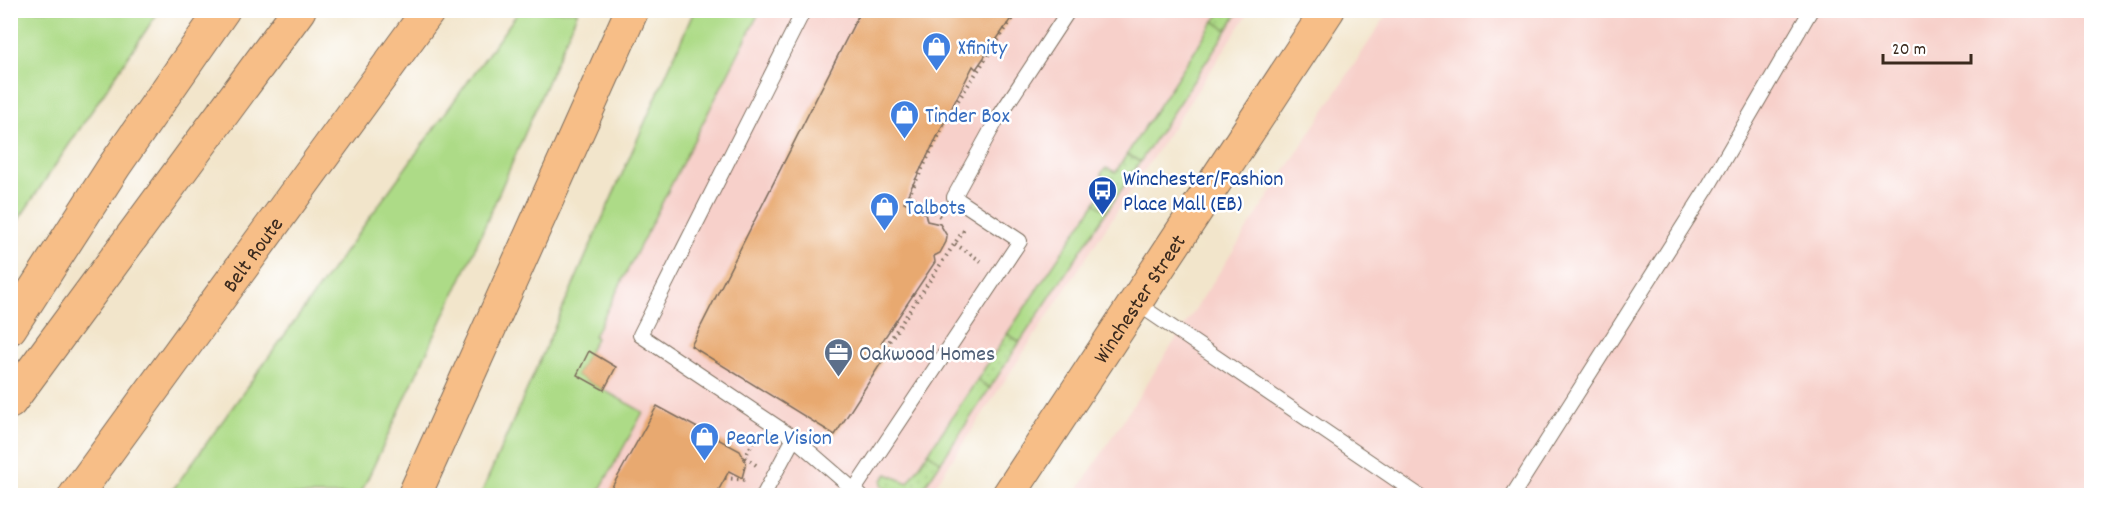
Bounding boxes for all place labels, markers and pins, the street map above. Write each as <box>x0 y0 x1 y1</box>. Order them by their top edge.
shop icon: Xfinity <box>921 30 953 72</box>
place label: Xfinity <box>958 34 1008 65</box>
shop icon: Tinder Box <box>888 98 920 140</box>
place label: Tinder Box <box>925 102 1010 133</box>
place label: Winchester/Fashion Place Mall (EB) <box>1123 165 1283 221</box>
bus stop icon: Winchester/Fashion Place Mall (EB) <box>1086 174 1118 216</box>
shop icon: Talbots <box>868 190 900 232</box>
place label: Talbots <box>905 194 966 225</box>
office icon: Oakwood Homes <box>822 336 854 378</box>
place label: Oakwood Homes <box>859 340 995 371</box>
shop icon: Pearle Vision <box>689 420 721 462</box>
place label: Pearle Vision <box>726 424 832 455</box>

